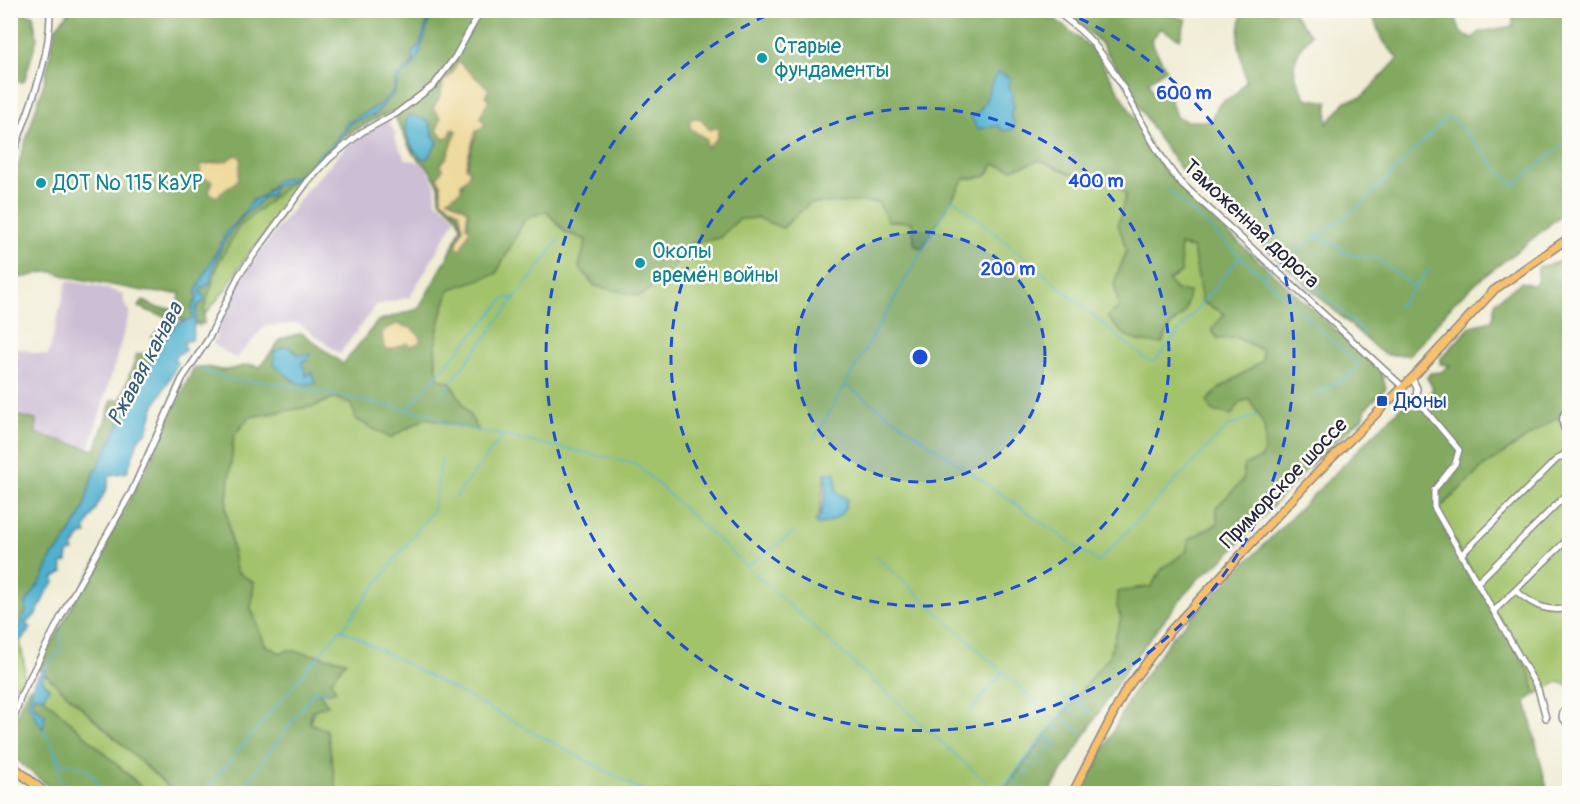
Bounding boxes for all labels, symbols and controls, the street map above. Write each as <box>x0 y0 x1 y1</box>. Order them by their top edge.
place label: Старые фундаменты <box>774 33 889 84</box>
marker: Старые фундаменты <box>755 51 769 65</box>
text: 600 m <box>1157 82 1211 105</box>
street label: Таможенная дорога <box>1177 154 1325 294</box>
place label: ДОТ № 115 КаУР <box>52 170 203 197</box>
text: 400 m <box>1069 170 1123 193</box>
marker: ДОТ № 115 КаУР <box>34 176 48 190</box>
place label: Окопы времён войны <box>652 238 778 289</box>
marker: Окопы времён войны <box>633 256 647 270</box>
text: 200 m <box>981 258 1035 281</box>
water label: Ржавая канава <box>101 296 190 430</box>
centre of rings <box>910 347 930 367</box>
place label: Дюны <box>1393 388 1447 415</box>
marker: Дюны <box>1375 394 1389 408</box>
street label: Приморское шоссе <box>1214 411 1354 554</box>

